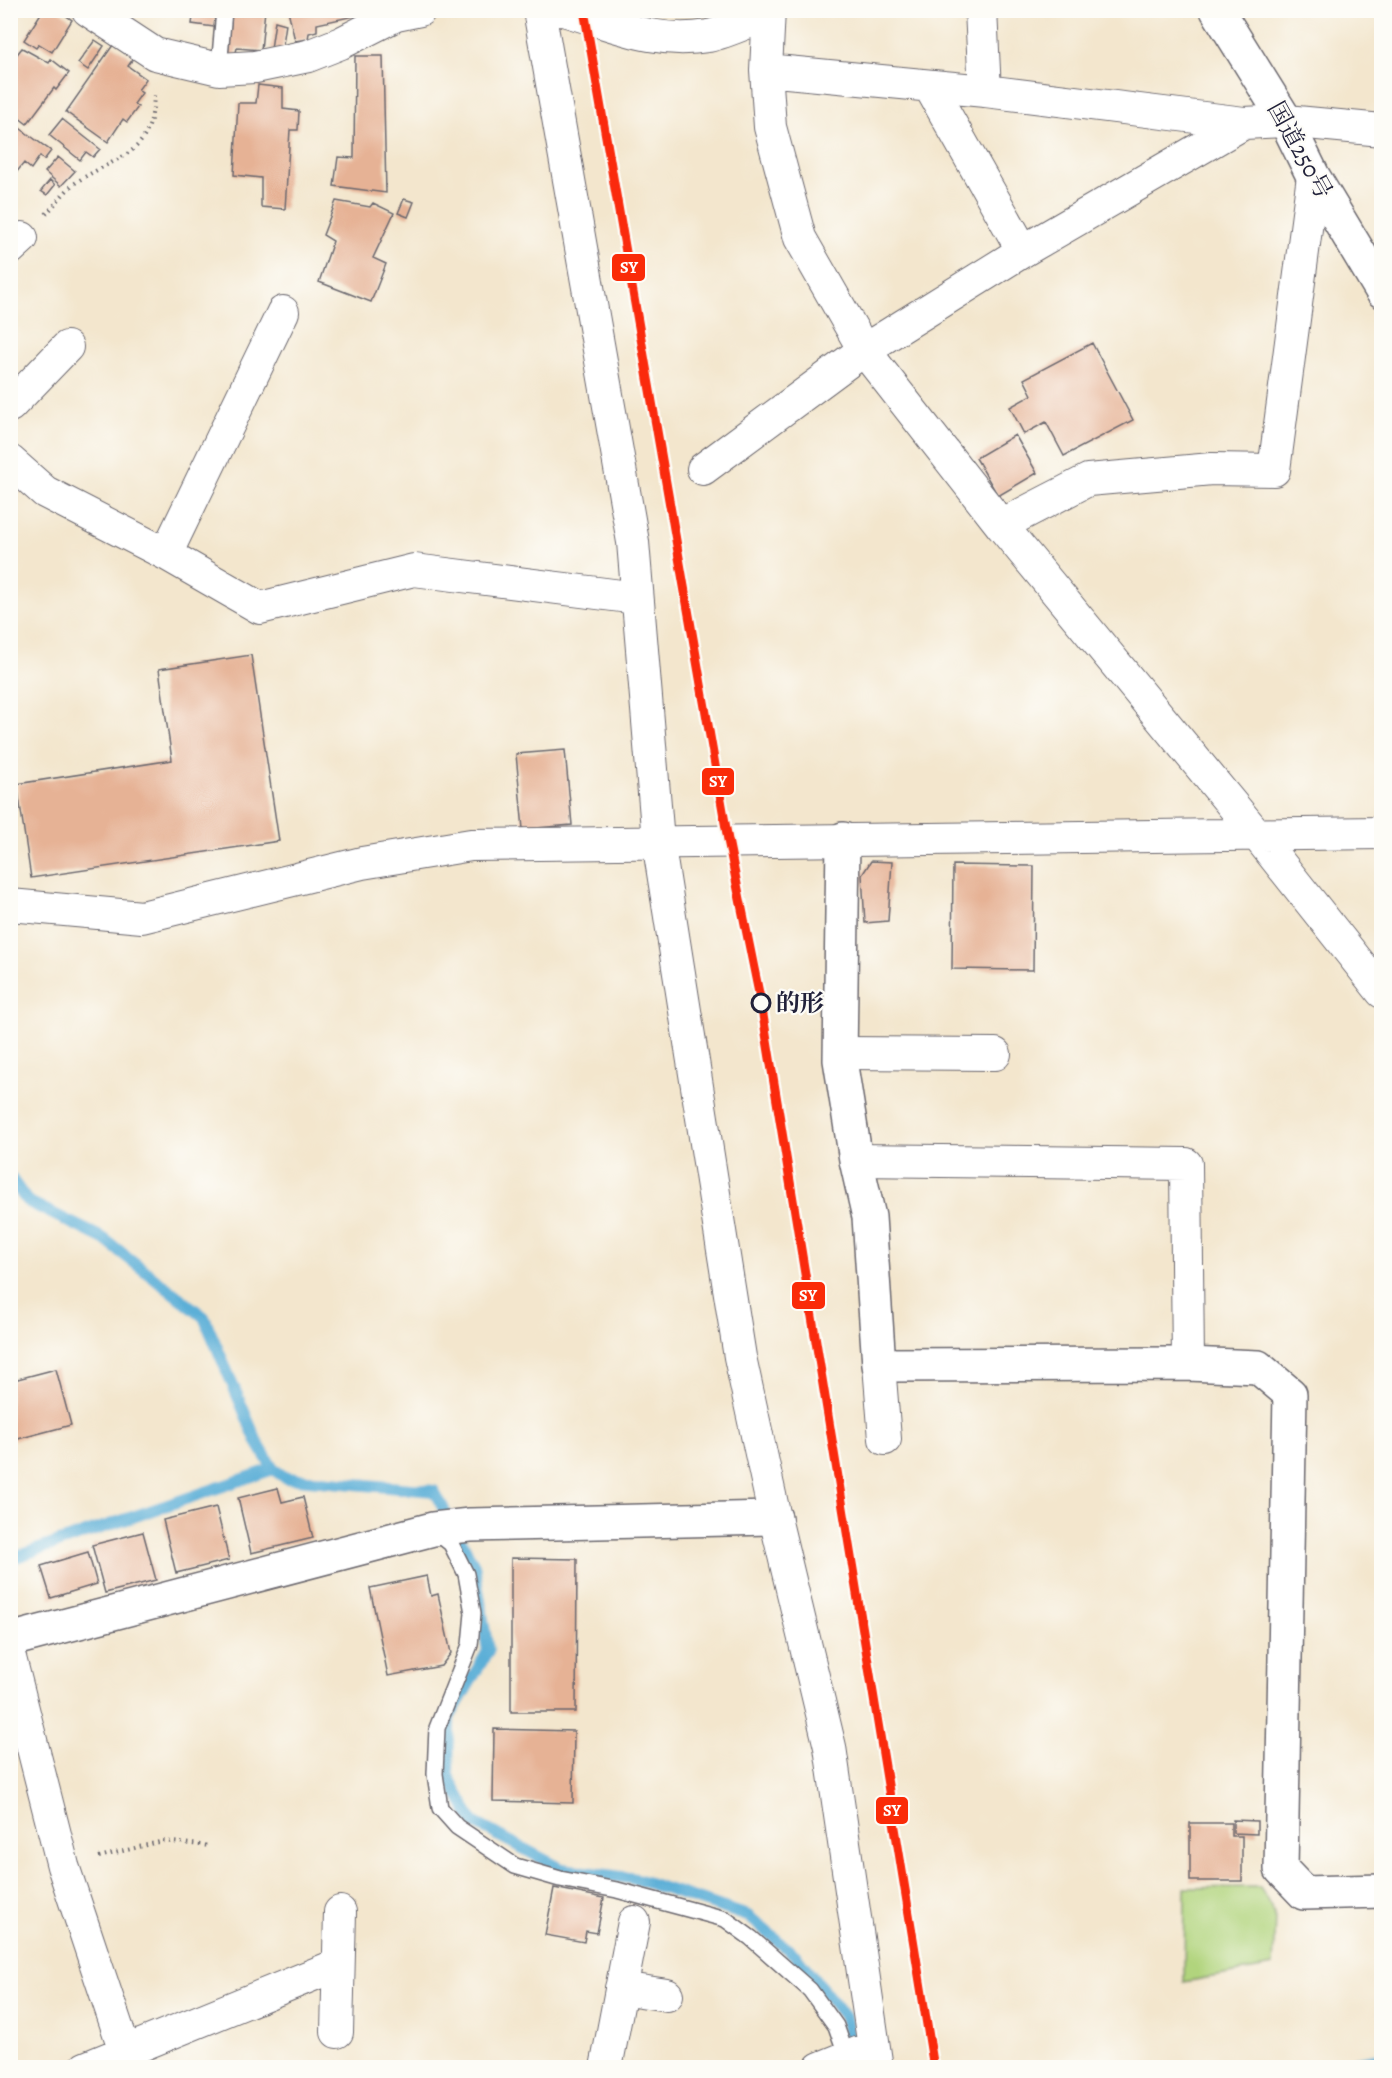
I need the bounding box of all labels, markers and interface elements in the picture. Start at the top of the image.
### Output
street label: 国道250号 [1260,96,1340,204]
line badge: SY [611,253,646,282]
text: SY [620,257,639,279]
line badge: SY [701,767,735,796]
text: SY [709,771,728,793]
place label: 的形 [776,987,824,1019]
marker: 的形 [751,993,771,1013]
line badge: SY [791,1281,826,1310]
text: SY [799,1285,818,1307]
line badge: SY [875,1796,909,1825]
text: SY [883,1800,902,1822]

